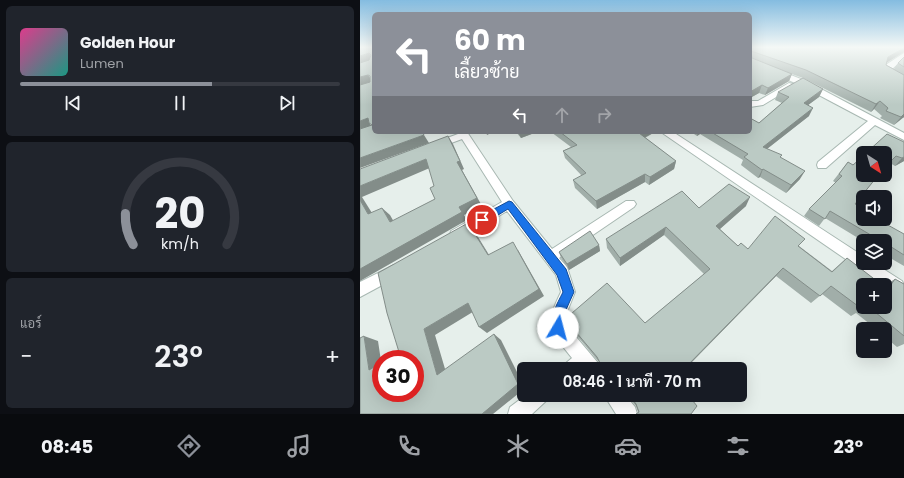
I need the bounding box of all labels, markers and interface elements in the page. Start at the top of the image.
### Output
text: 60 m [454,21,526,60]
icon: left [388,28,440,80]
text: Golden Hour [80,32,175,53]
text: Lumen [80,54,124,73]
text: เลี้ยวซ้าย [454,59,520,84]
icon: previous [62,92,84,114]
icon: pause [169,92,191,114]
icon: next [276,92,298,114]
icon: left [509,104,531,126]
icon: ahead [551,104,573,126]
icon: right [593,104,615,126]
north arrow [856,146,892,182]
map controls [856,146,892,358]
text: 20 [155,184,205,243]
button: sound [856,190,892,226]
pin [465,203,499,237]
icon: arrive [471,209,493,231]
text: km/h [161,234,199,254]
button: layers [856,234,892,270]
button: + [856,278,892,314]
position arrow [537,307,579,349]
text: แอร์ [20,314,41,333]
button: − [856,322,892,358]
text: 23° [154,335,203,378]
text: − [20,341,32,372]
text: + [325,341,340,372]
speed limit sign: 30 [372,350,424,402]
text: 08:46 · 1 นาที · 70 m [563,371,701,392]
icon: directions [175,432,203,460]
icon: music [285,432,313,460]
icon: phone [395,432,423,460]
icon: climate [504,432,532,460]
icon: car [614,432,642,460]
icon: filters [724,432,752,460]
text: 08:45 [41,434,93,459]
text: 23° [834,434,863,459]

